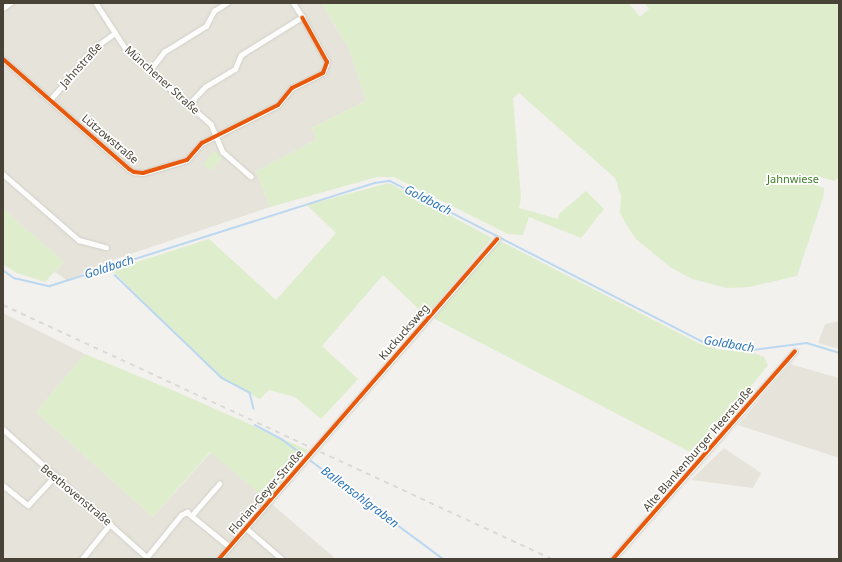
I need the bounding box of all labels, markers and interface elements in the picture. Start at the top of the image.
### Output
street label: Jahnstraße [57,40,105,90]
street label: Münchener Straße [122,43,202,117]
street label: Lützowstraße [79,112,141,166]
park label: Jahnwiese [767,172,819,186]
water label: Goldbach [402,182,454,218]
water label: Goldbach [82,252,136,282]
street label: Kuckucksweg [376,301,432,363]
water label: Goldbach [703,333,755,355]
street label: Alte Blankenburger Heerstraße [640,384,756,514]
street label: Florian-Geyer-Straße [226,447,306,537]
street label: Beethovenstraße [38,462,114,528]
water label: Ballensohlgraben [318,463,402,531]

